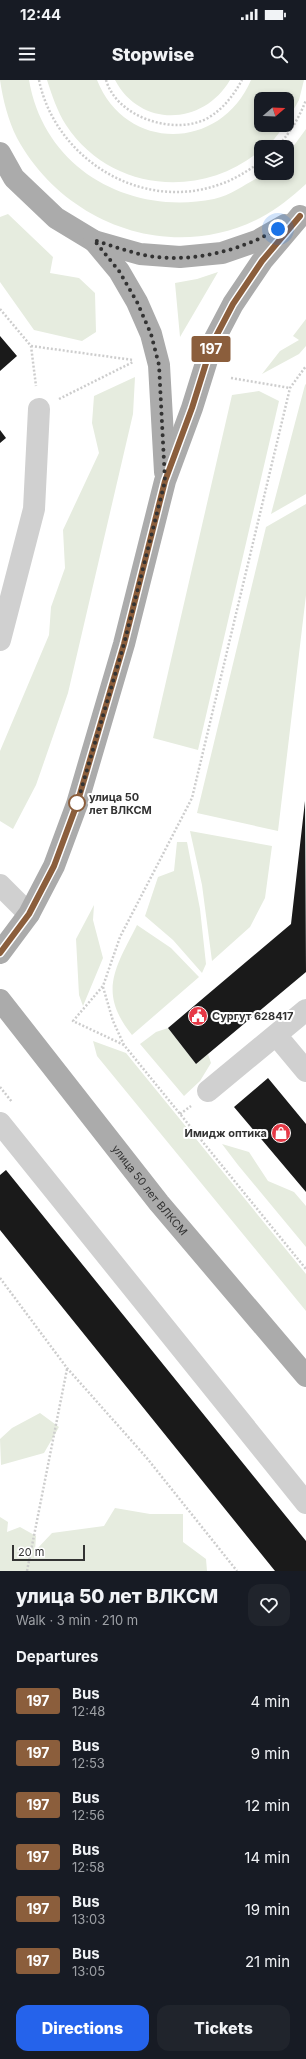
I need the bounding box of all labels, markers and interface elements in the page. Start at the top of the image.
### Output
text: 12:44 [20,5,61,24]
icon: menu [16,43,38,65]
icon: search [268,43,290,65]
text: Stopwise [112,44,194,65]
north arrow [254,92,294,132]
map controls [254,92,294,180]
button: layers [254,140,294,180]
your location [268,219,288,239]
line badge: 197 [188,336,234,362]
text: 197 [200,340,223,357]
place label: улица 50 лет ВЛКСМ [89,790,152,817]
marker: улица 50 лет ВЛКСМ [68,794,86,812]
public building icon: Сургут 628417 [187,1005,209,1027]
place label: Сургут 628417 [212,1009,293,1023]
shop icon: Имидж оптика [270,1122,292,1144]
place label: Имидж оптика [185,1126,267,1140]
street label: улица 50 лет ВЛКСМ [109,1142,191,1238]
scale bar [12,1543,85,1562]
text: 20 m [18,1545,44,1559]
button: heart [248,1584,290,1626]
text: улица 50 лет ВЛКСМ [16,1585,218,1608]
text: Walk · 3 min · 210 m [16,1612,138,1628]
text: Departures [16,1647,98,1666]
text: Bus [72,1684,100,1703]
text: 197 [27,1692,50,1709]
text: 4 min [250,1692,290,1711]
text: 12:48 [72,1703,105,1719]
text: Bus [72,1736,100,1755]
text: 197 [27,1744,50,1761]
text: 9 min [251,1744,290,1763]
text: 12:53 [72,1755,105,1771]
text: Bus [72,1788,100,1807]
text: 197 [27,1796,50,1813]
text: 12 min [245,1796,290,1815]
text: 12:56 [72,1807,105,1823]
text: Bus [72,1840,100,1859]
text: 197 [27,1848,50,1865]
text: 14 min [244,1848,290,1867]
text: 12:58 [72,1859,105,1875]
text: Bus [72,1892,100,1911]
text: 197 [27,1900,50,1917]
text: 19 min [245,1900,290,1919]
text: 13:03 [72,1911,105,1927]
text: Bus [72,1944,100,1963]
text: 197 [27,1952,50,1969]
text: 21 min [245,1952,290,1971]
text: 13:05 [72,1963,105,1979]
button: Directions [16,2005,149,2051]
button: Tickets [157,2005,290,2051]

